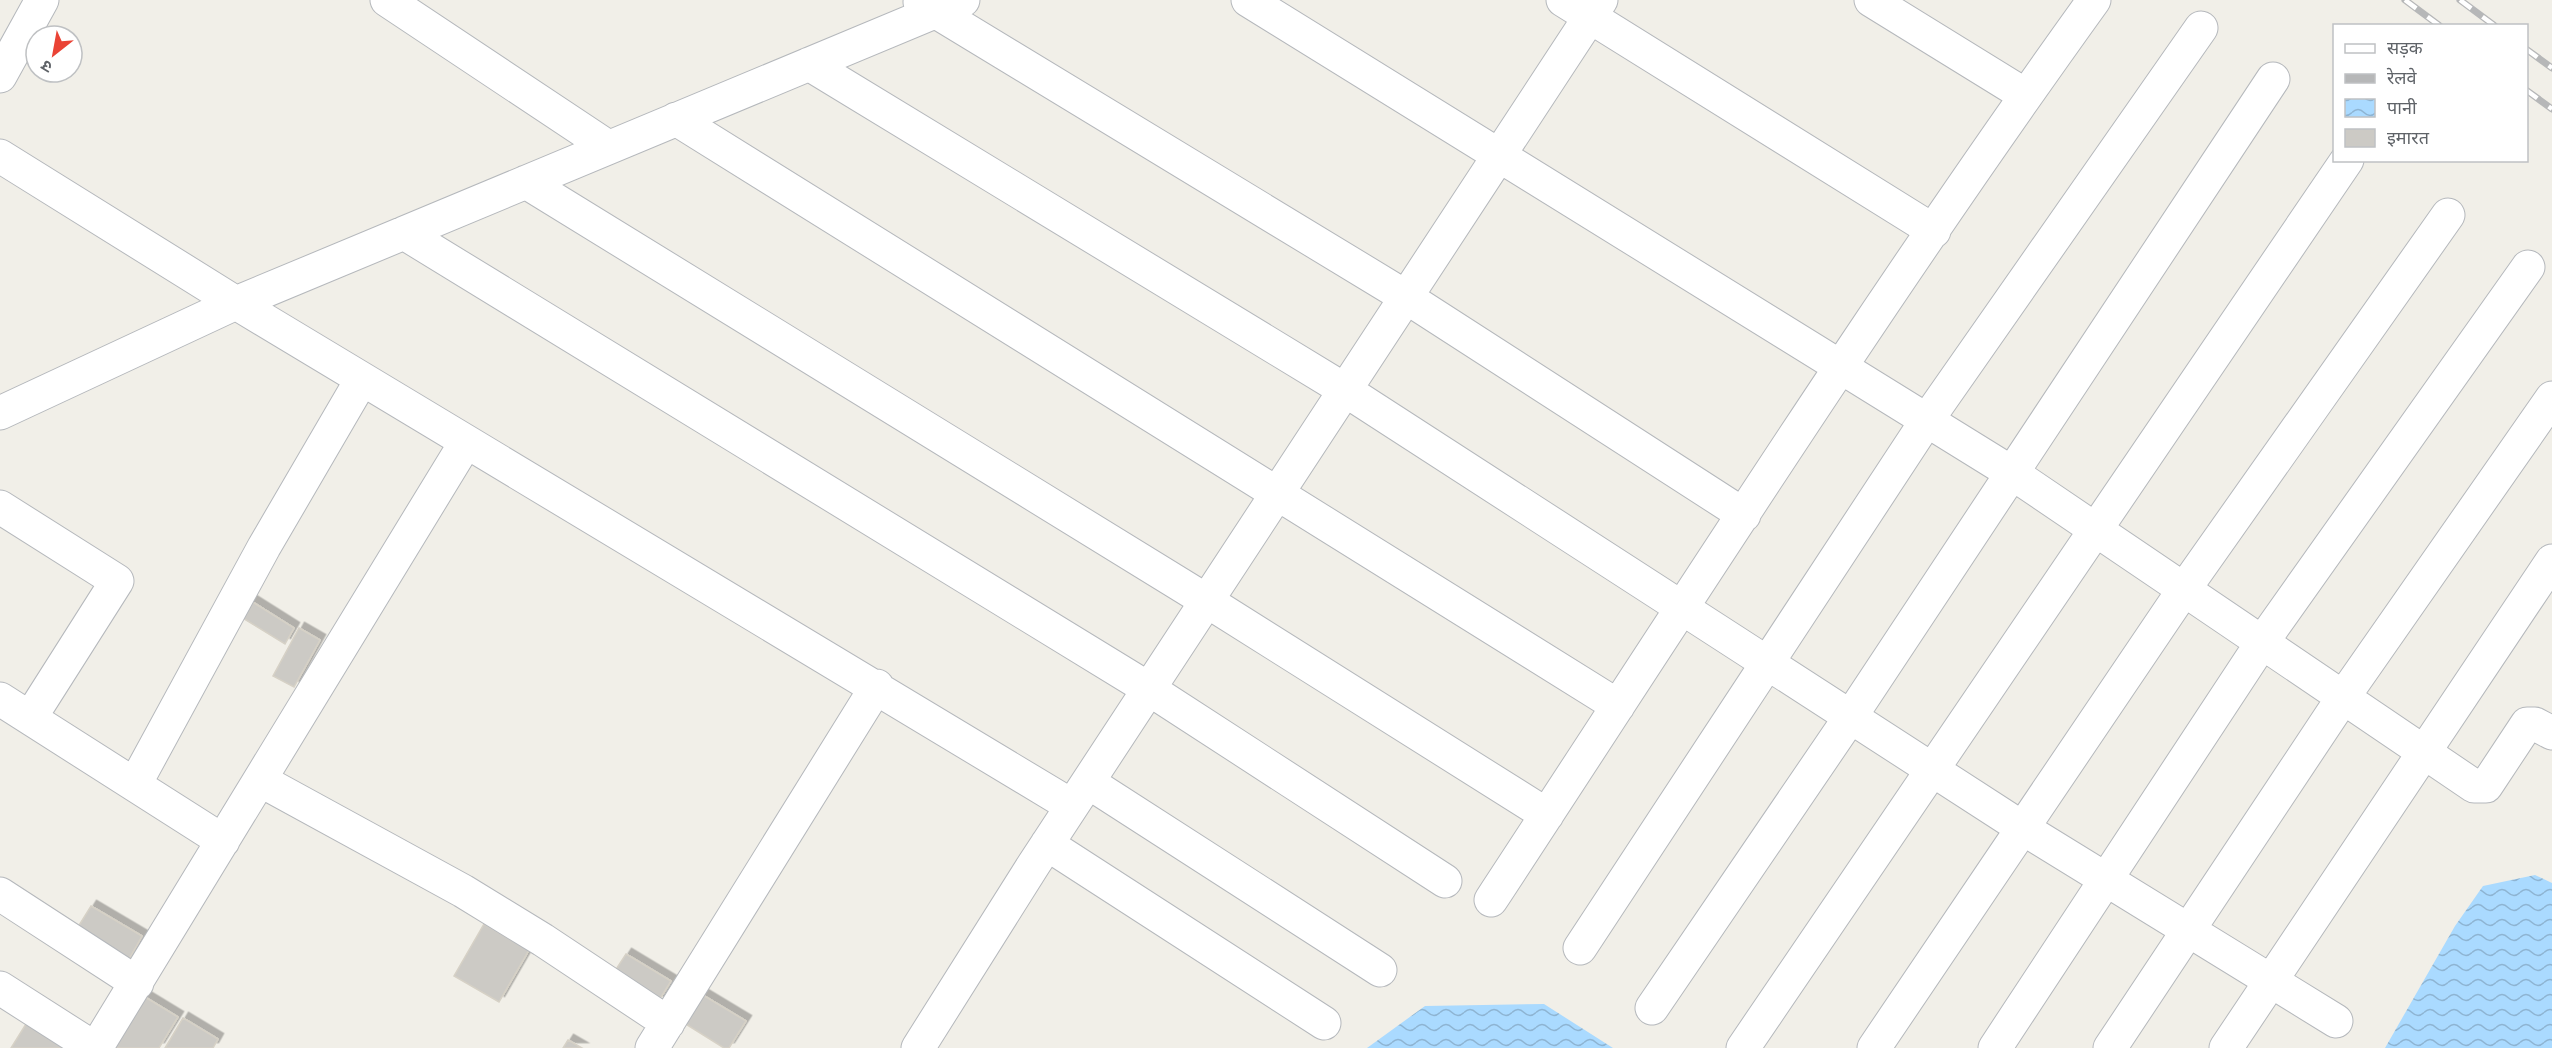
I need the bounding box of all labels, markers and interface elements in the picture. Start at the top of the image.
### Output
north arrow [24,24,84,84]
legend [2333,24,2528,162]
text: सड़क [2387,34,2424,61]
text: उ [36,54,56,80]
text: रेलवे [2386,64,2418,91]
text: पानी [2387,94,2417,121]
text: इमारत [2387,124,2430,151]

